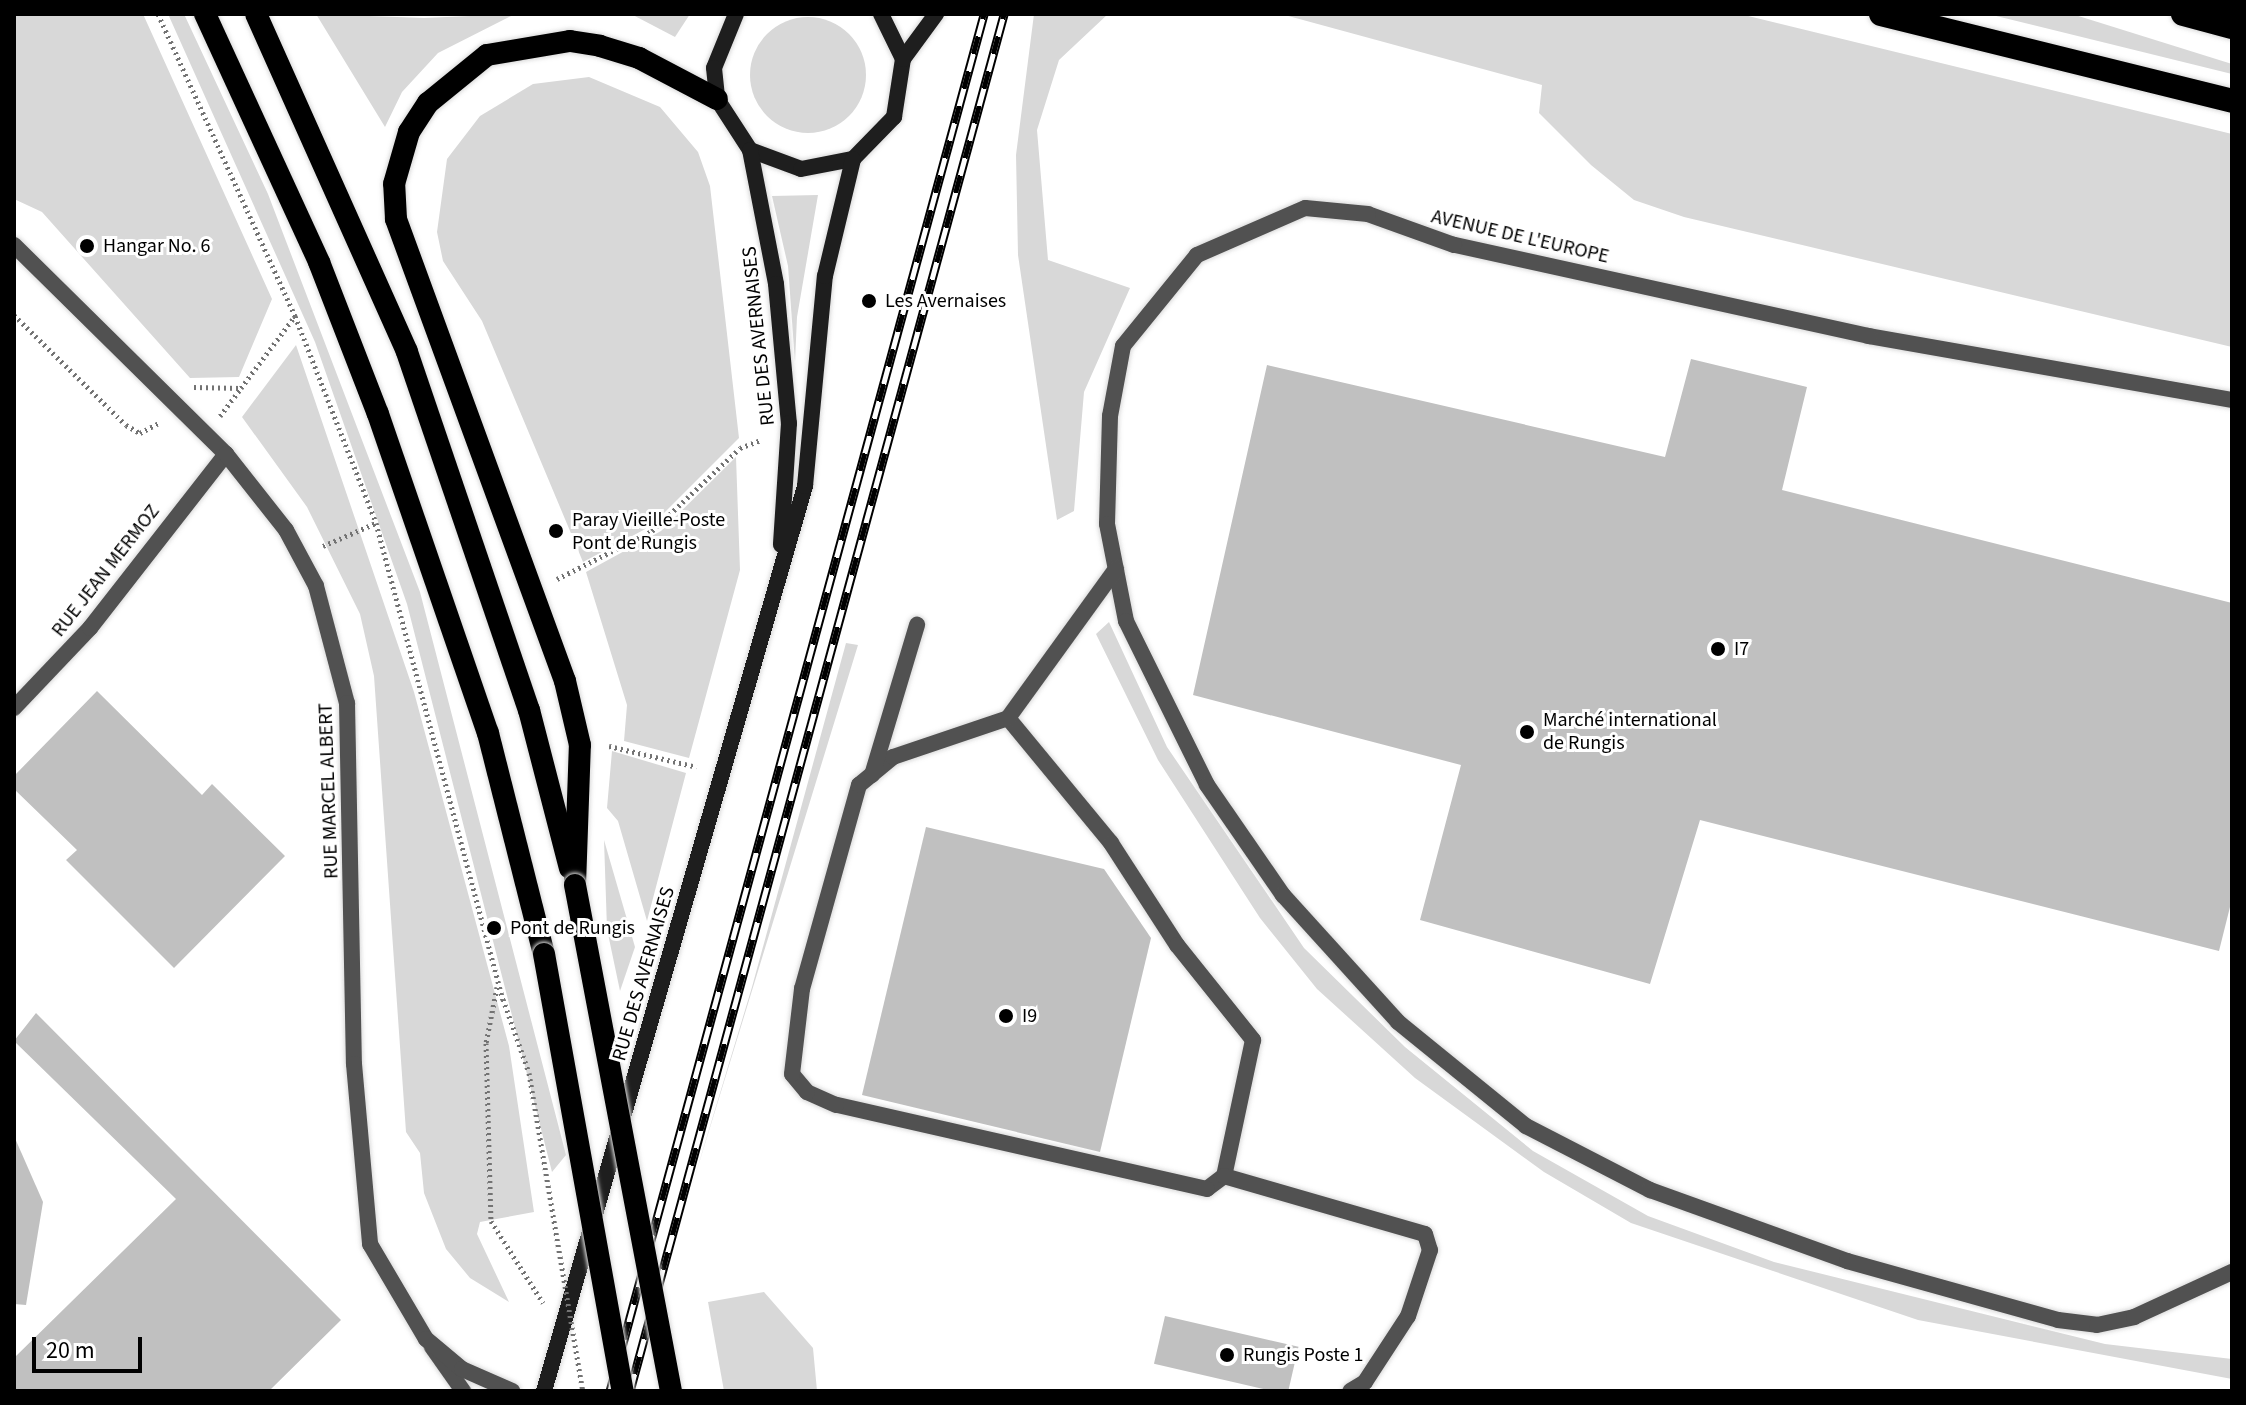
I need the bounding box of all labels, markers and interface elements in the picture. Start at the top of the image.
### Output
street label: AVENUE DE L'EUROPE [1429,205,1611,269]
place label: Hangar No. 6 [103,234,210,258]
marker: Hangar No. 6 [78,237,96,255]
street label: RUE DES AVERNAISES [738,245,780,427]
place label: Les Avernaises [885,289,1006,313]
marker: Les Avernaises [860,292,878,310]
street label: RUE JEAN MERMOZ [47,500,165,642]
place label: Paray Vieille-Poste Pont de Rungis [572,508,725,555]
marker: Paray Vieille-Poste Pont de Rungis [547,522,565,540]
place label: I7 [1734,637,1749,661]
marker: I7 [1709,640,1727,658]
street label: RUE MARCEL ALBERT [314,703,344,879]
place label: Marché international de Rungis [1543,708,1717,755]
marker: Marché international de Rungis [1518,723,1536,741]
street label: RUE DES AVERNAISES [608,884,680,1064]
place label: Pont de Rungis [510,916,635,940]
marker: Pont de Rungis [485,919,503,937]
place label: I9 [1022,1004,1037,1028]
marker: I9 [997,1007,1015,1025]
scale bar [36,1321,146,1371]
text: 20 m [46,1333,95,1368]
place label: Rungis Poste 1 [1243,1343,1364,1367]
marker: Rungis Poste 1 [1218,1346,1236,1364]

